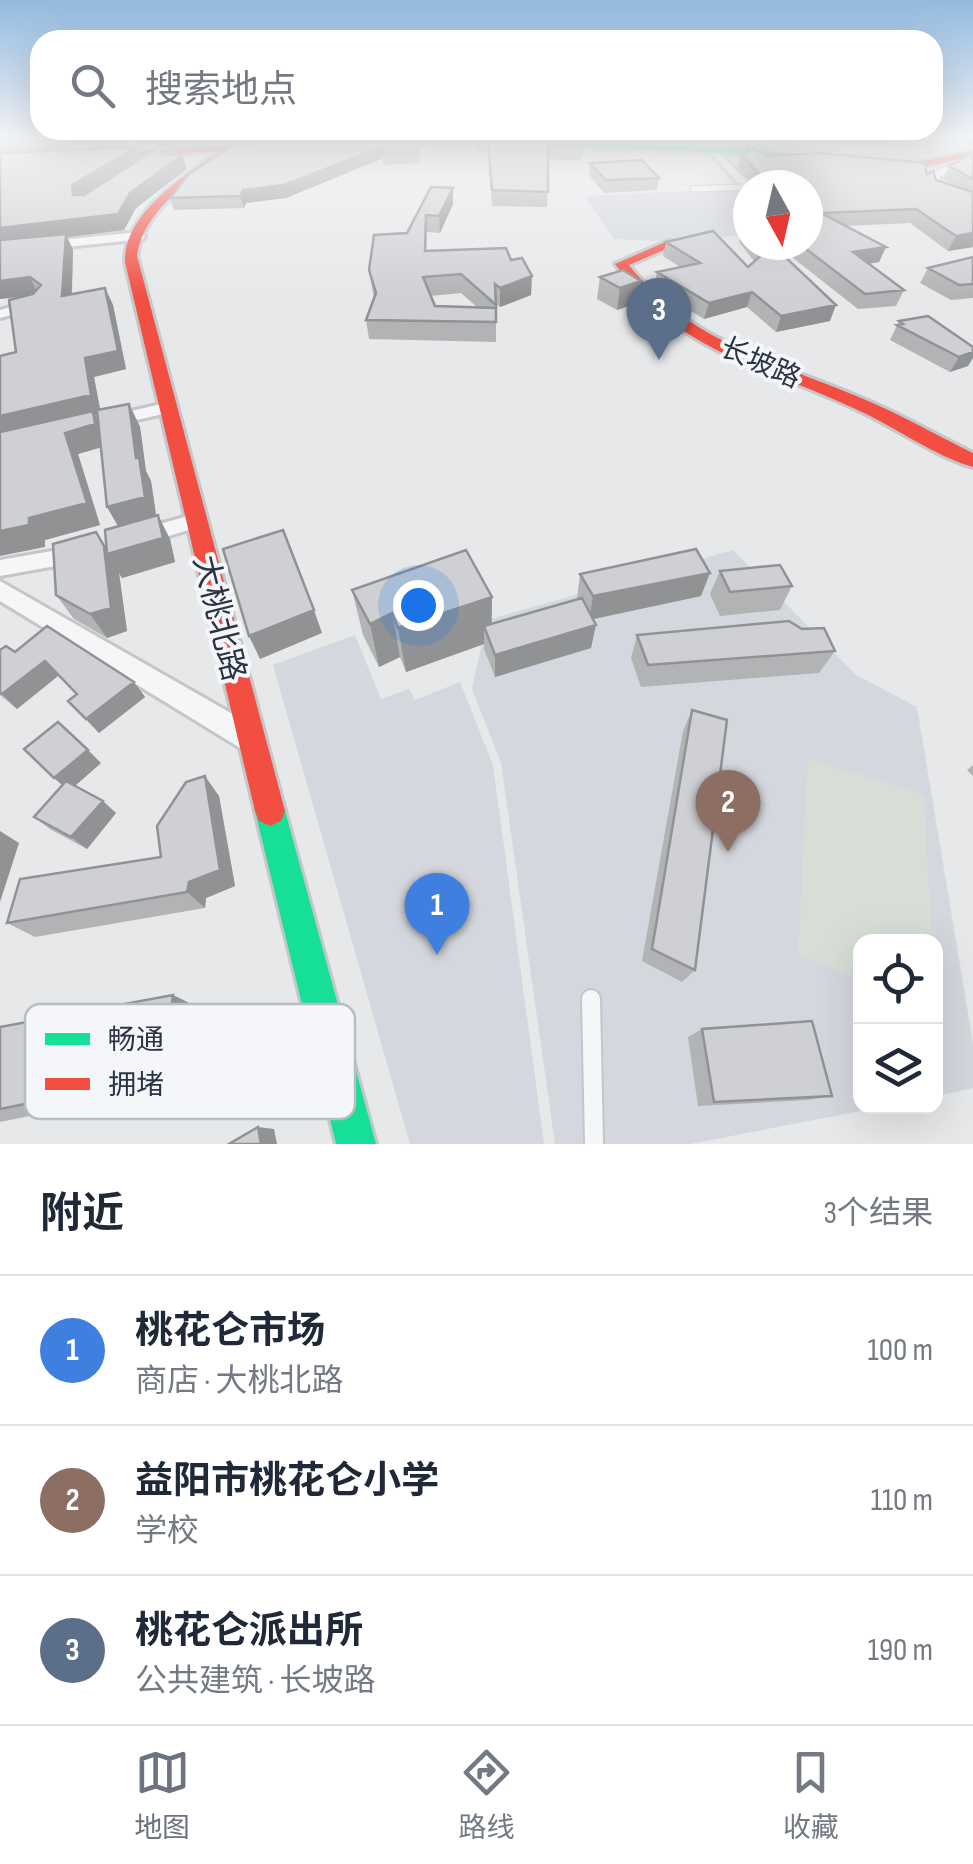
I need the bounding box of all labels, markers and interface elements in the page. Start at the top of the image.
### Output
search box [30,30,943,140]
icon: search [65,58,120,113]
text: 搜索地点 [145,68,297,113]
north arrow [733,170,823,260]
pin: 3 [626,278,692,360]
street label: 长坡路 [715,331,805,396]
street label: 大桃北路 [184,552,253,685]
your location [393,580,444,631]
pin: 2 [696,770,760,852]
pin: 1 [404,872,470,955]
map controls [853,934,943,1114]
button: locate [853,934,943,1024]
legend [25,1004,355,1119]
text: 畅通 [108,1024,164,1057]
button: layers [853,1024,943,1114]
text: 拥堵 [108,1069,164,1102]
text: 附近 [40,1189,124,1240]
text: 3个结果 [824,1194,933,1233]
text: 桃花仑市场 [135,1309,325,1354]
text: 1 [66,1331,79,1370]
text: 100 m [868,1331,933,1370]
text: 商店 · 大桃北路 [135,1362,344,1401]
text: 益阳市桃花仑小学 [135,1459,439,1504]
text: 2 [65,1481,80,1520]
text: 110 m [871,1481,933,1520]
text: 学校 [135,1512,199,1551]
text: 桃花仑派出所 [135,1609,363,1654]
text: 3 [65,1631,80,1670]
text: 190 m [868,1631,933,1670]
text: 公共建筑 · 长坡路 [135,1662,376,1701]
tab: 地图 [134,1745,190,1845]
tab: 路线 [458,1745,515,1845]
tab: 收藏 [783,1745,839,1845]

